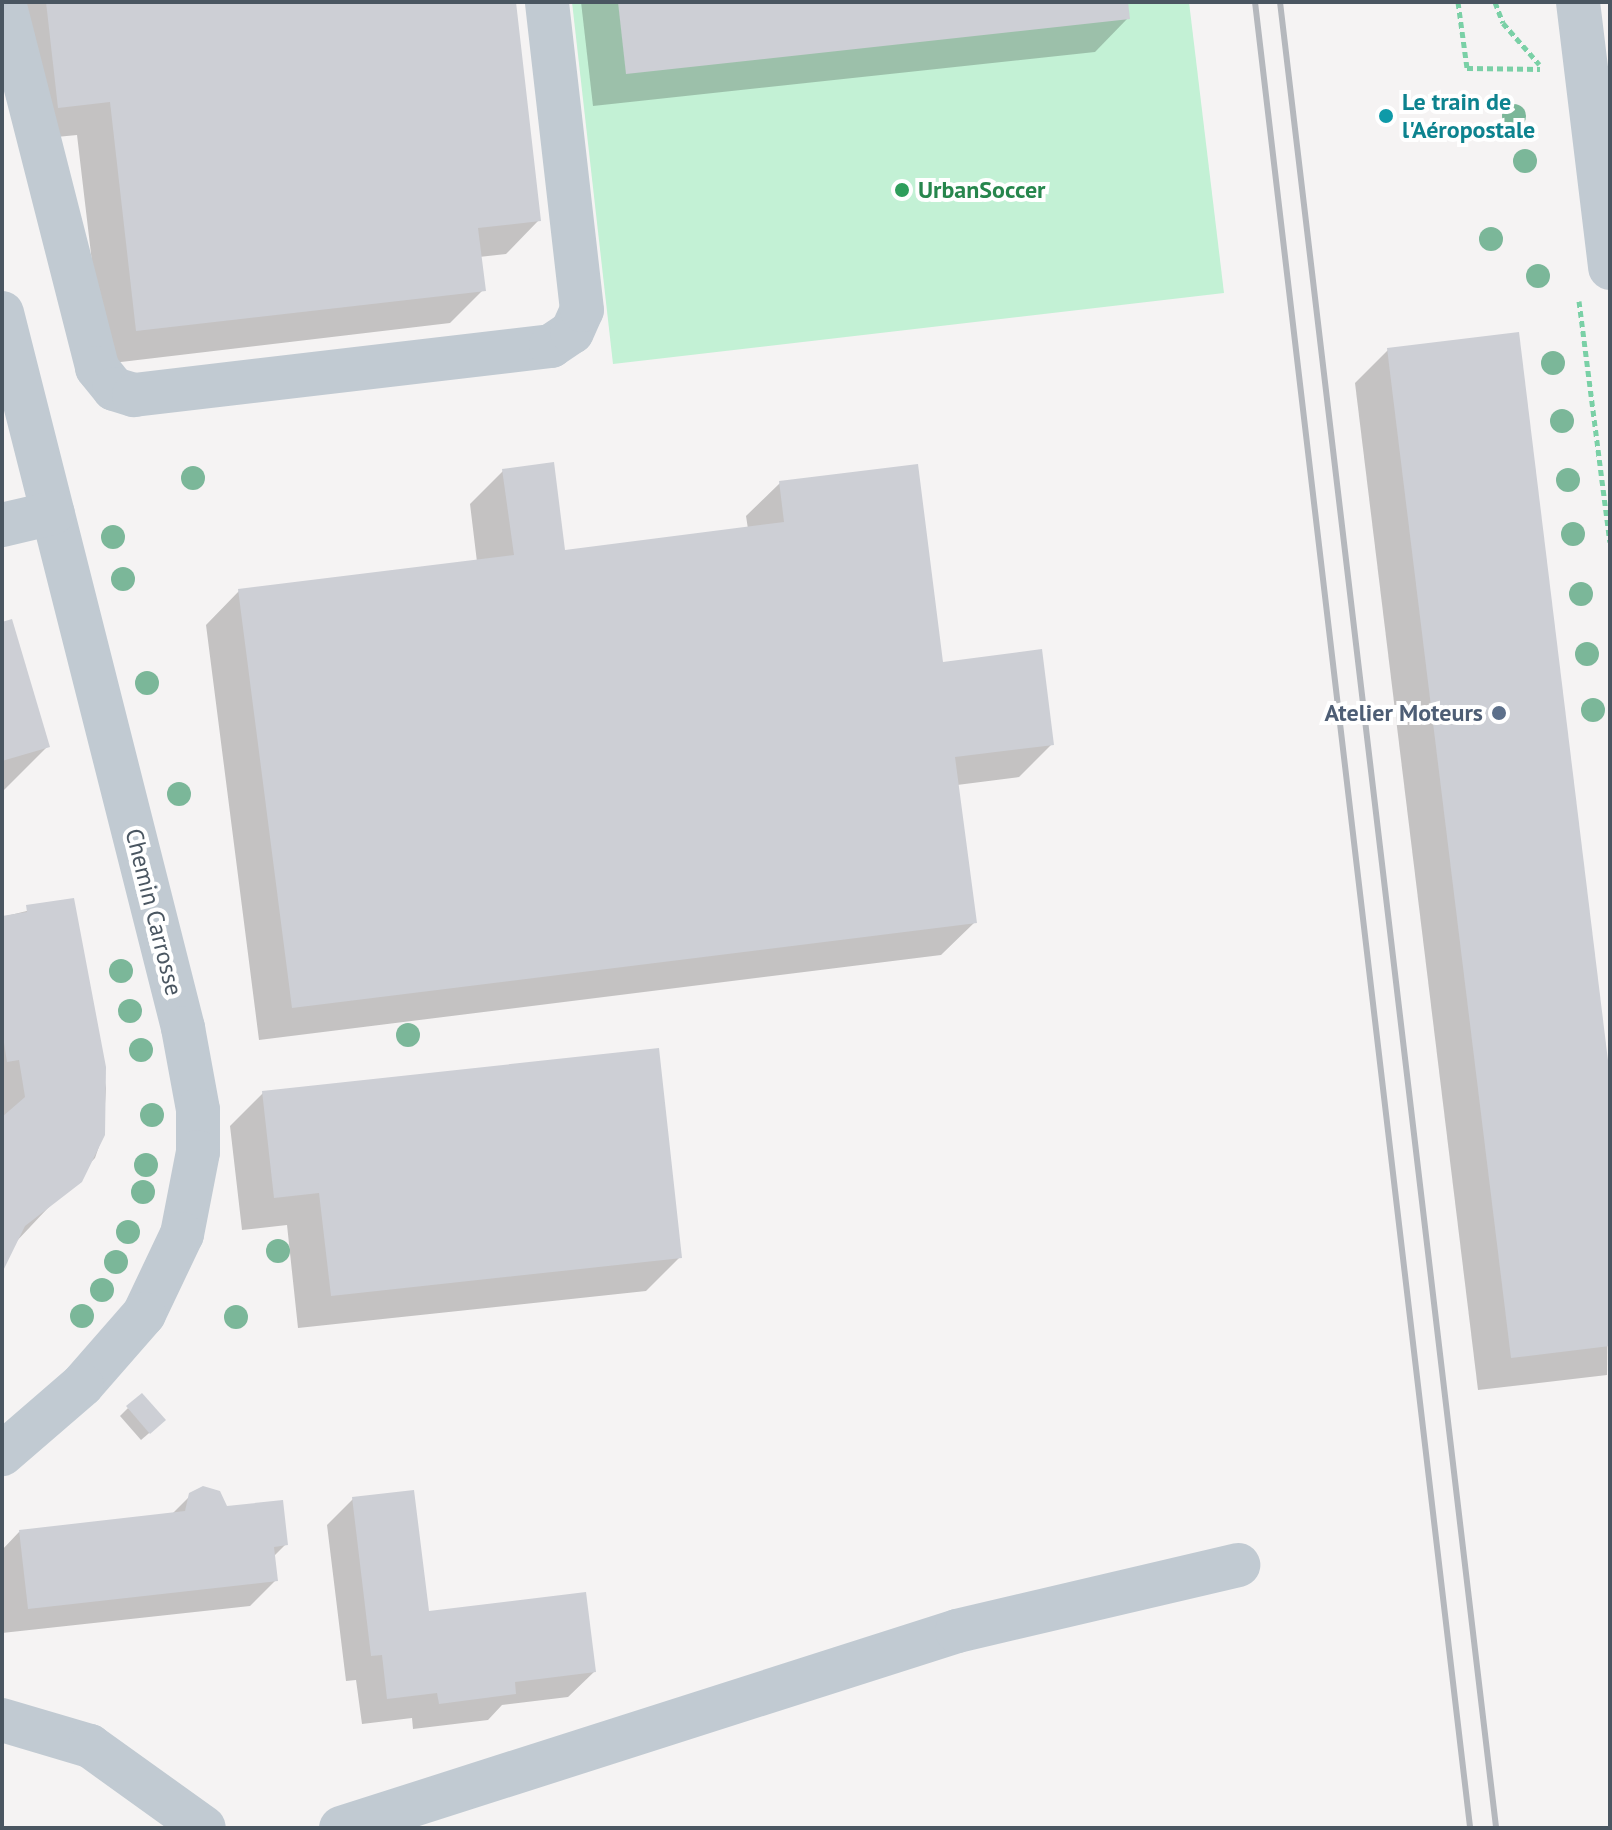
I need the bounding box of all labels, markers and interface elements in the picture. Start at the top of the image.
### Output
place label: Le train de l'Aéropostale [1402,88,1535,144]
marker: Le train de l'Aéropostale [1377,107,1395,125]
place label: UrbanSoccer [918,176,1046,204]
marker: UrbanSoccer [893,181,911,199]
place label: Atelier Moteurs [1324,699,1483,727]
marker: Atelier Moteurs [1490,704,1508,722]
street label: Chemin Carrosse [119,825,189,999]

